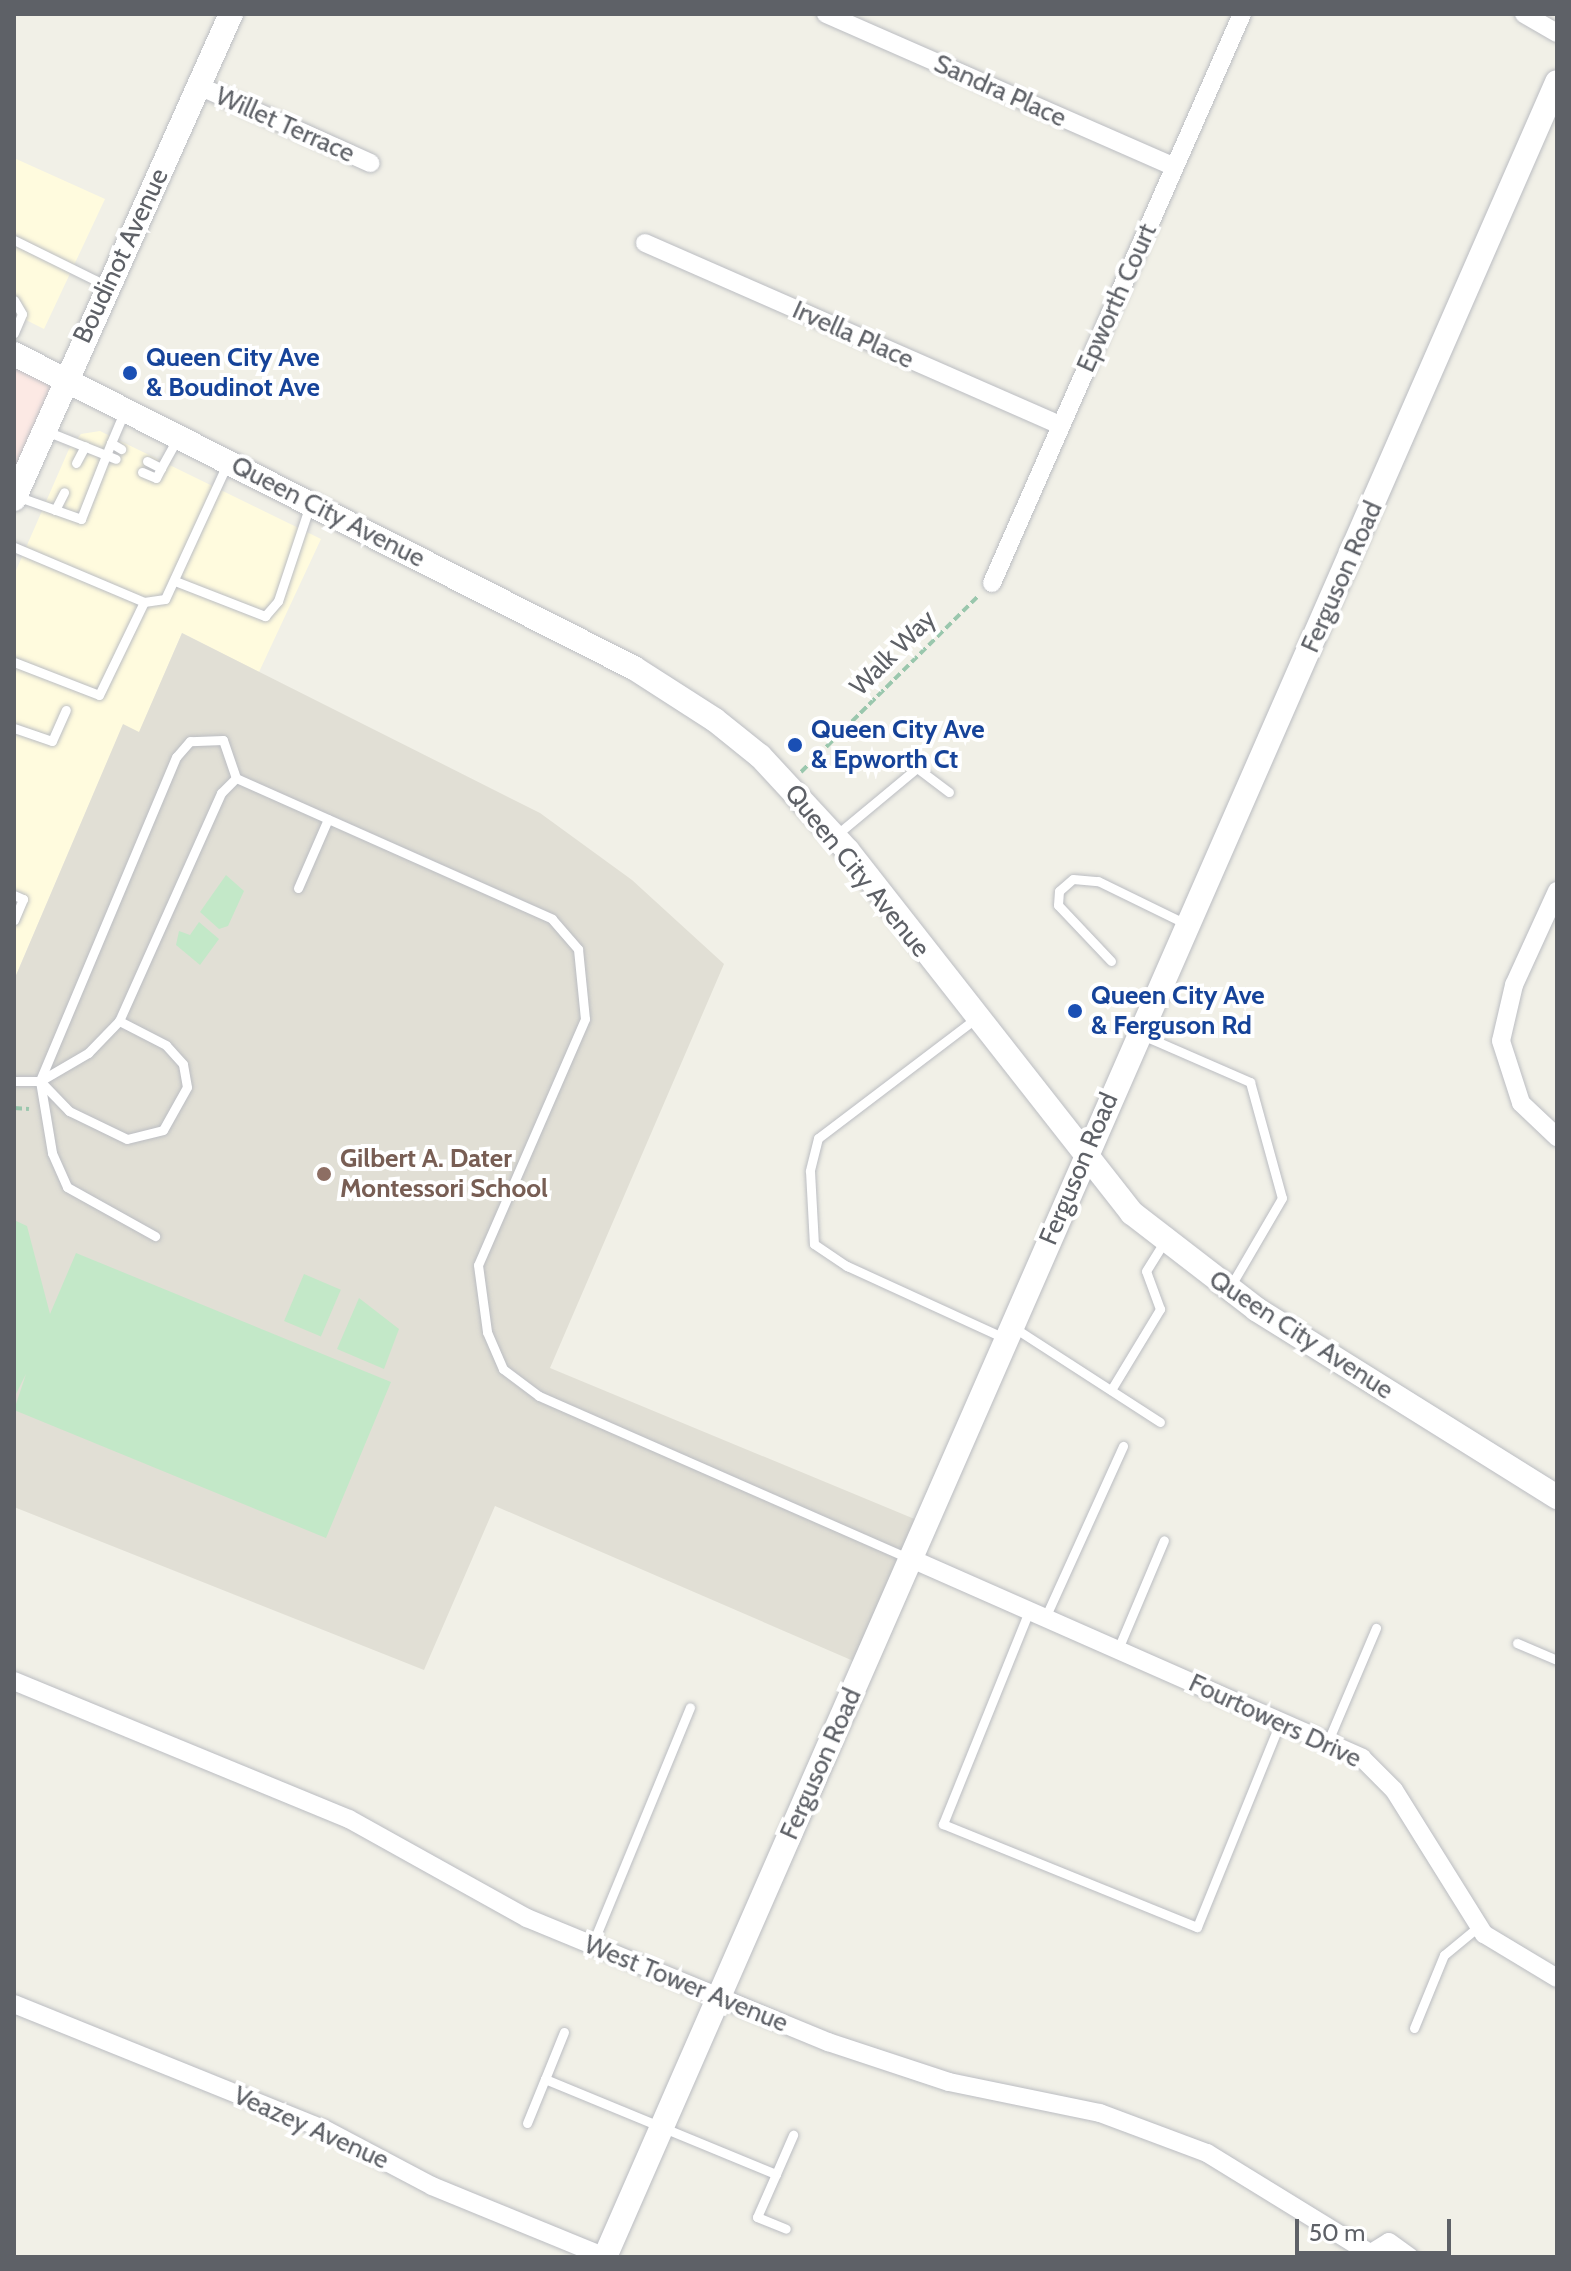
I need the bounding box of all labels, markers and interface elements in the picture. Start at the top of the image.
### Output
street label: Sandra Place [929,48,1071,134]
street label: Willet Terrace [211,80,359,170]
street label: Boudinot Avenue [67,164,175,348]
street label: Epworth Court [1070,219,1164,377]
street label: Irvella Place [788,294,918,376]
place label: Queen City Ave & Boudinot Ave [146,342,320,404]
marker: Queen City Ave & Boudinot Ave [121,364,139,382]
street label: Queen City Avenue [226,450,430,574]
street label: Ferguson Road [1295,497,1389,657]
street label: Walk Way [844,604,942,702]
place label: Queen City Ave & Epworth Ct [811,714,985,776]
marker: Queen City Ave & Epworth Ct [786,736,804,754]
street label: Queen City Avenue [778,778,936,964]
place label: Queen City Ave & Ferguson Rd [1091,980,1265,1042]
marker: Queen City Ave & Ferguson Rd [1066,1002,1084,1020]
street label: Ferguson Road [1033,1088,1125,1250]
place label: Gilbert A. Dater Montessori School [340,1143,548,1204]
marker: Gilbert A. Dater Montessori School [315,1165,333,1183]
street label: Queen City Avenue [1203,1264,1399,1406]
street label: Fourtowers Drive [1184,1667,1366,1775]
street label: Ferguson Road [774,1684,868,1844]
street label: West Tower Avenue [580,1929,792,2039]
street label: Veazey Avenue [229,2080,393,2176]
scale bar [1299,2203,1455,2253]
text: 50 m [1309,2218,1365,2247]

